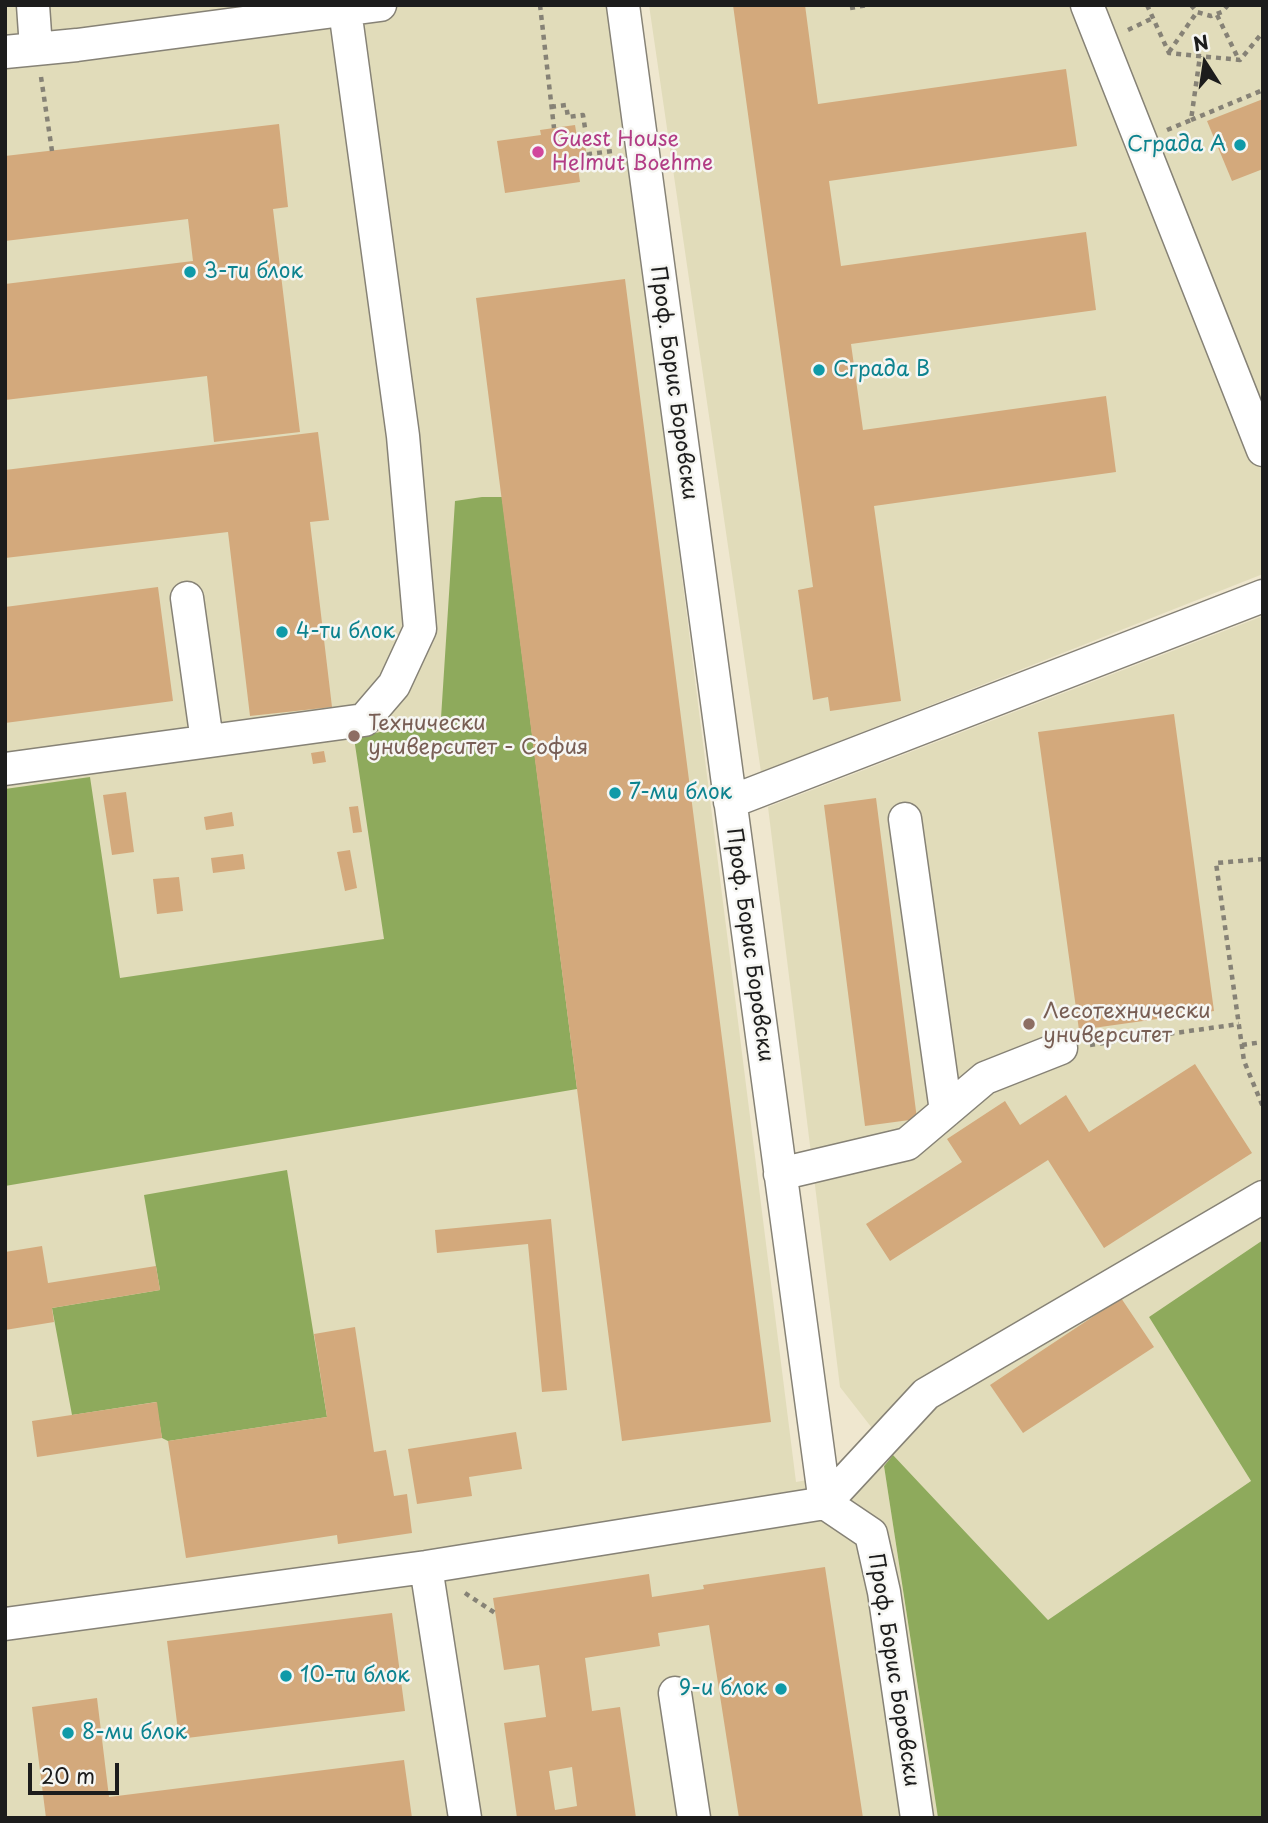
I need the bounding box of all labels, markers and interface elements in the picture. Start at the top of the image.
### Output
text: N [1190,27,1211,58]
north arrow [1170,28,1240,98]
place label: Guest House Helmut Boehme [552,127,713,177]
place label: Сграда А [1127,132,1226,158]
marker: Сграда А [1232,137,1248,153]
marker: Guest House Helmut Boehme [530,144,546,160]
place label: 3-ти блок [204,259,303,285]
marker: 3-ти блок [182,264,198,280]
street label: Проф. Борис Боровски [644,264,702,502]
place label: Сграда В [833,357,930,383]
marker: Сграда В [811,362,827,378]
place label: 4-ти блок [296,619,395,645]
marker: 4-ти блок [274,624,290,640]
place label: Технически университет - София [368,711,588,761]
marker: Технически университет - София [346,728,362,744]
place label: 7-ми блок [629,780,732,806]
marker: 7-ми блок [607,785,623,801]
street label: Проф. Борис Боровски [720,826,778,1064]
place label: Лесотехнически университет [1043,999,1211,1049]
marker: Лесотехнически университет [1021,1016,1037,1032]
street label: Проф. Борис Боровски [862,1552,924,1788]
place label: 10-ти блок [300,1663,410,1689]
marker: 10-ти блок [278,1668,294,1684]
place label: 9-и блок [679,1676,767,1702]
marker: 9-и блок [773,1681,789,1697]
place label: 8-ми блок [82,1720,187,1746]
marker: 8-ми блок [60,1725,76,1741]
scale bar [32,1750,122,1794]
text: 20 m [41,1759,95,1791]

